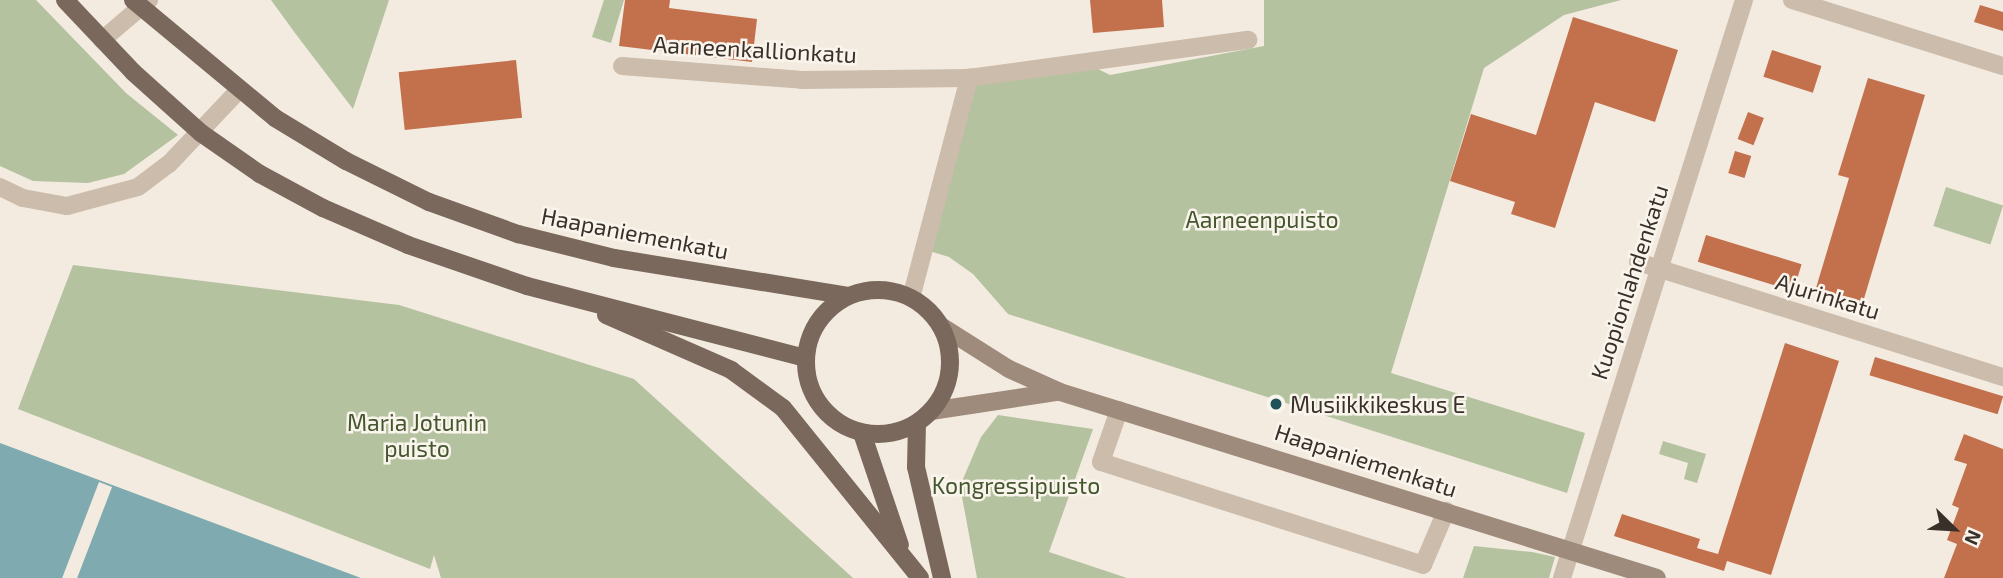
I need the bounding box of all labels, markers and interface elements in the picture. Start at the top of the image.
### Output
street label: Aarneenkallionkatu [652,30,858,68]
street label: Kuopionlahdenkatu [1584,181,1674,383]
street label: Haapaniemenkatu [539,201,731,265]
park label: Aarneenpuisto [1185,205,1339,233]
street label: Ajurinkatu [1772,267,1884,325]
place label: Musiikkikeskus E [1290,390,1465,418]
marker: Musiikkikeskus E [1268,396,1284,412]
park label: Maria Jotunin puisto [347,408,487,462]
street label: Haapaniemenkatu [1271,418,1461,502]
park label: Kongressipuisto [932,471,1100,499]
north arrow [1919,494,1989,564]
text: N [1960,527,1987,549]

